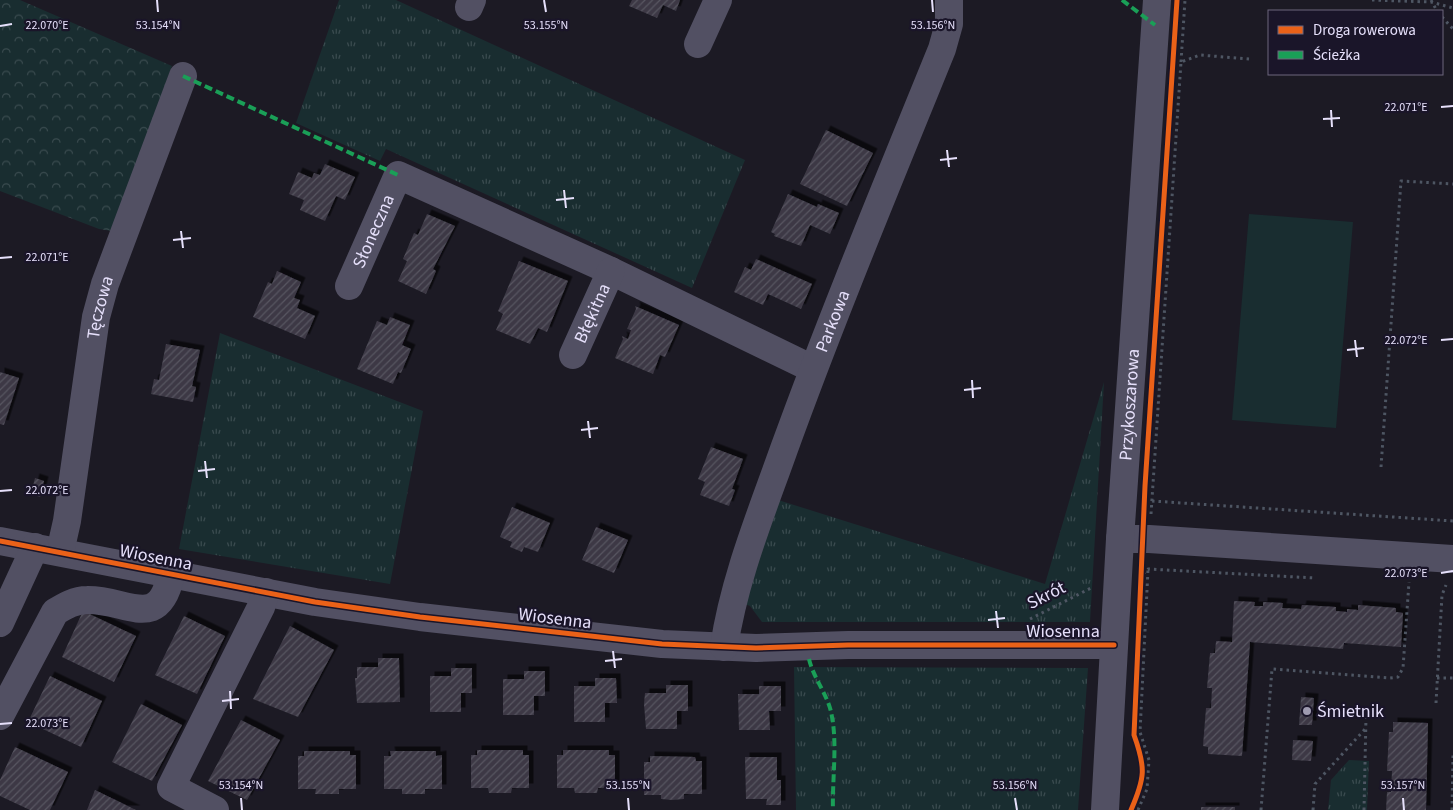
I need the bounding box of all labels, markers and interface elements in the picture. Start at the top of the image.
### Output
legend [1268,10,1443,75]
text: 22.070°E [25,17,69,34]
text: 53.154°N [136,17,180,34]
text: 53.155°N [524,17,568,34]
text: 53.156°N [911,17,955,34]
text: Droga rowerowa [1313,20,1416,41]
text: Ścieżka [1313,45,1360,66]
text: 22.071°E [1384,99,1428,116]
street label: Słoneczna [346,190,401,272]
text: 22.071°E [25,249,69,266]
street label: Tęczowa [81,272,120,341]
street label: Błękitna [568,279,617,347]
street label: Parkowa [809,286,856,356]
text: 22.072°E [1384,332,1428,349]
street label: Przykoszarowa [1113,348,1146,462]
text: 22.072°E [25,482,69,499]
street label: Wiosenna [117,538,194,577]
text: 22.073°E [1384,565,1428,582]
street label: Skrót [1023,575,1070,616]
street label: Wiosenna [517,602,593,635]
street label: Wiosenna [1026,619,1100,644]
place label: Śmietnik [1317,699,1384,724]
marker: Śmietnik [1301,705,1313,717]
text: 22.073°E [25,715,69,732]
text: 53.154°N [219,777,263,794]
text: 53.155°N [606,777,650,794]
text: 53.156°N [993,777,1037,794]
text: 53.157°N [1381,777,1425,794]

